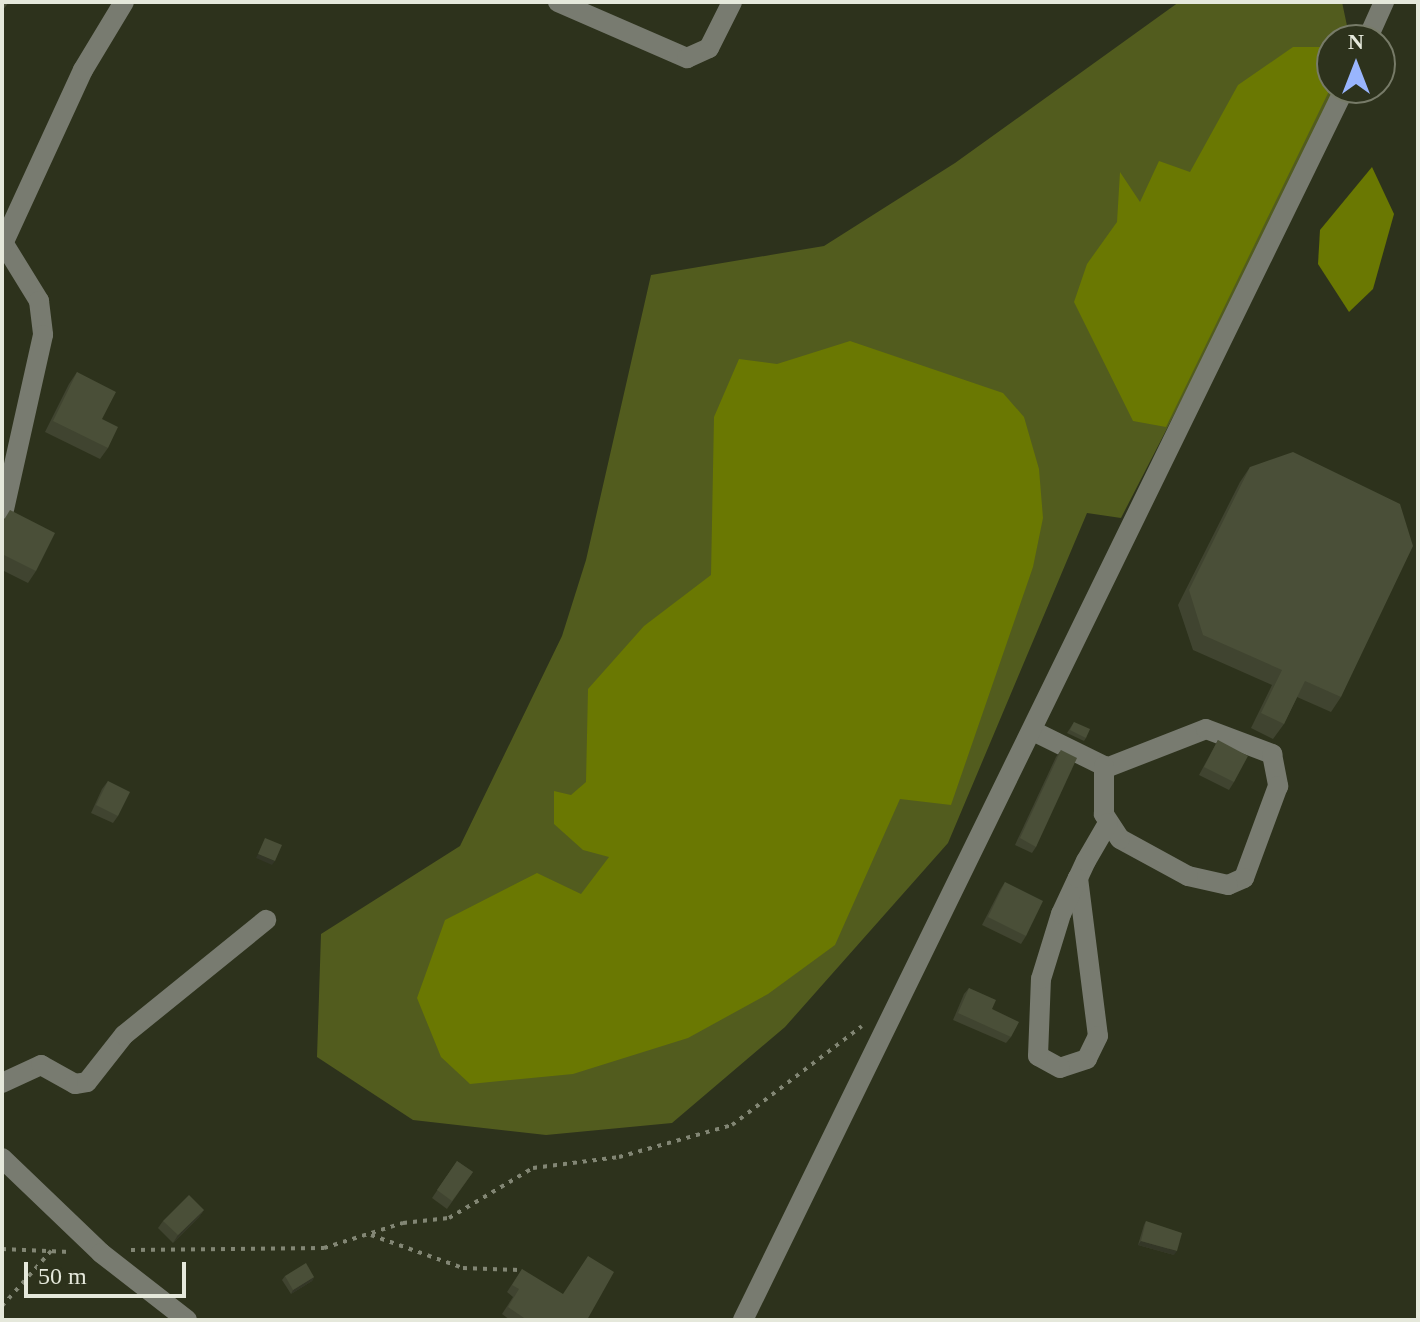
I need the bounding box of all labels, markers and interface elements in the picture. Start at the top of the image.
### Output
north arrow [1316,24,1396,104]
text: N [1348,29,1364,54]
scale bar [28,1246,190,1296]
text: 50 m [38,1263,87,1289]

